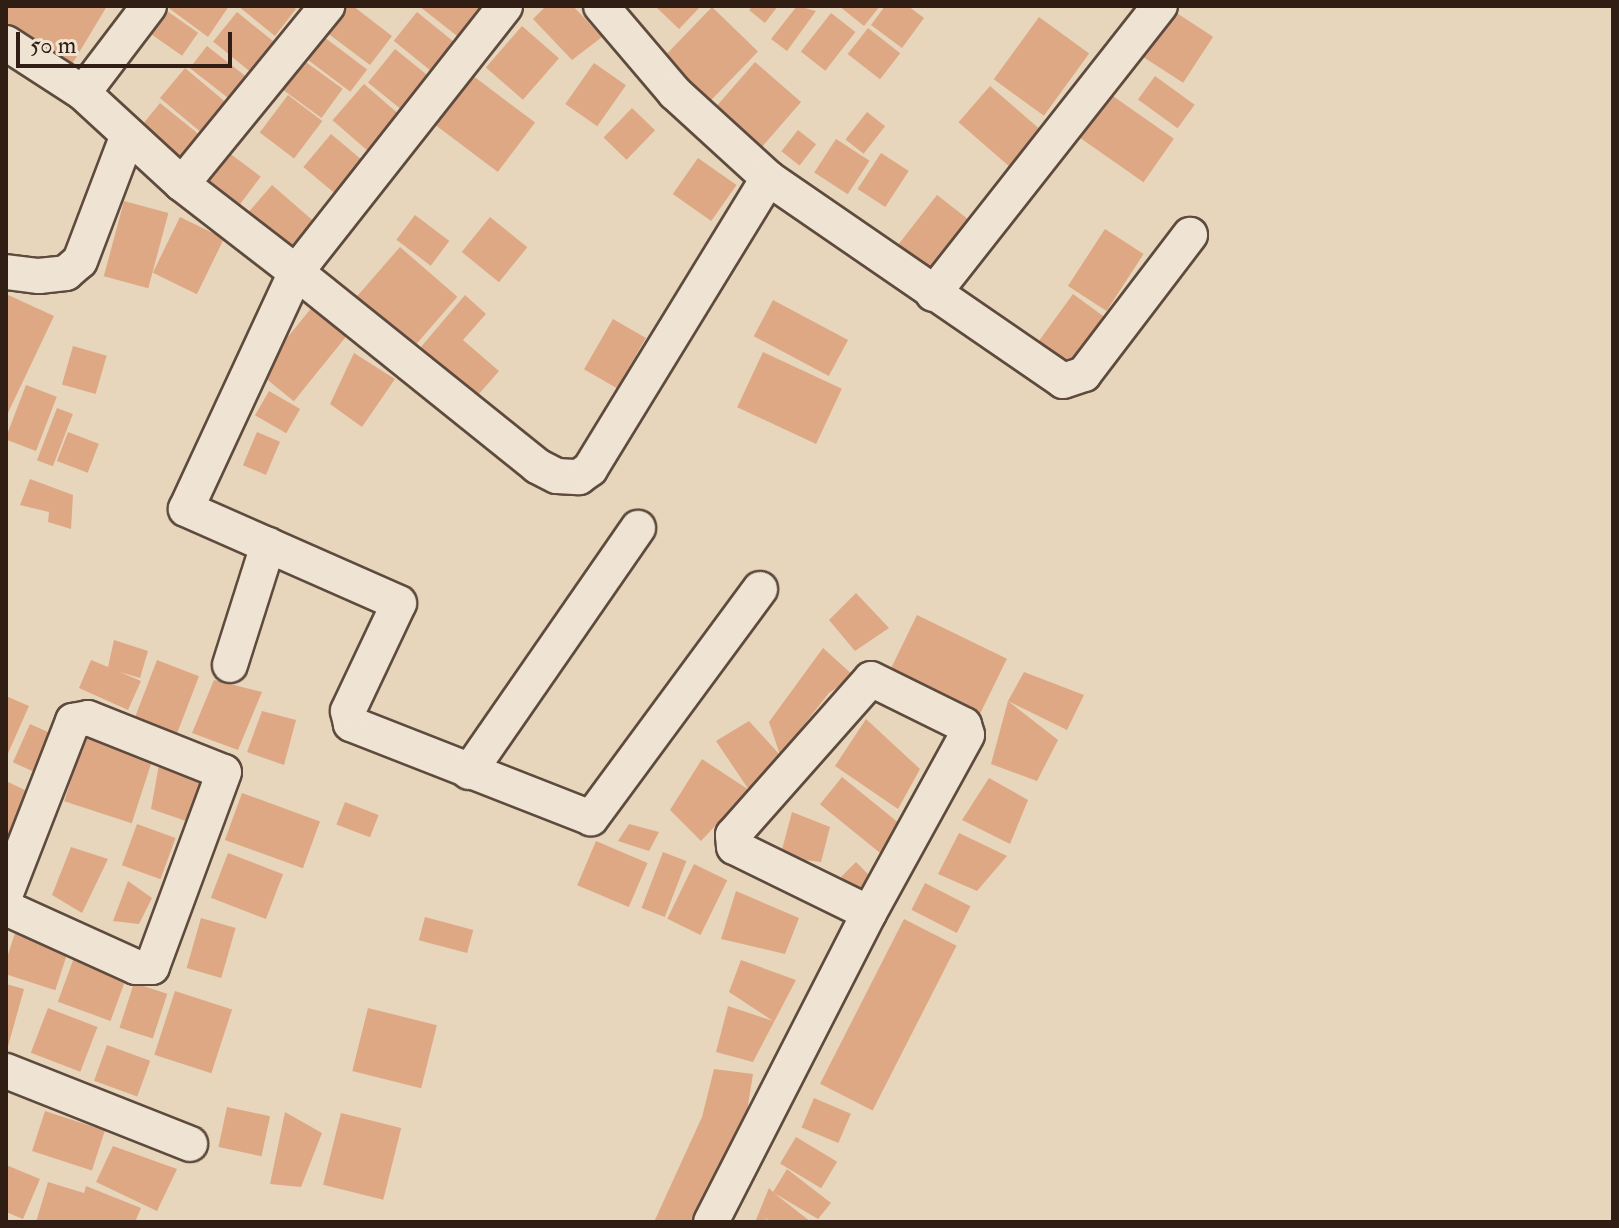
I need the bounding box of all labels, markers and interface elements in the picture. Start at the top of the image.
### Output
scale bar [20,16,236,66]
text: 50 m [30,30,76,61]

